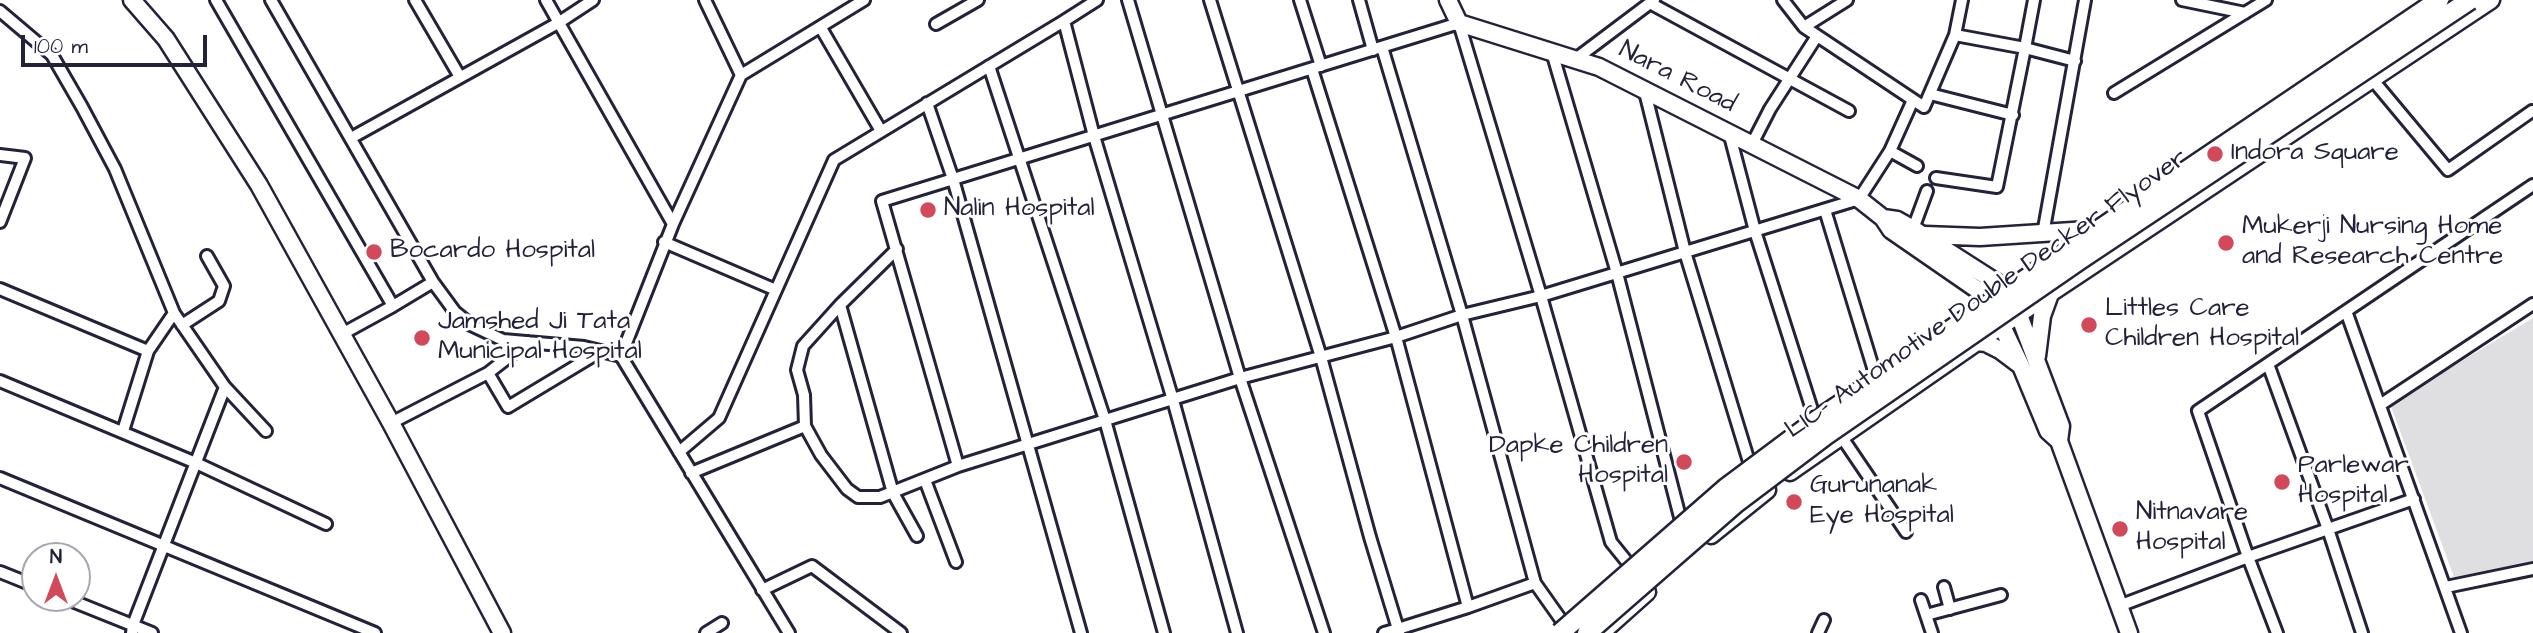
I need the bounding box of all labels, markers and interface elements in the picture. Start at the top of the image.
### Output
scale bar [24,21,210,65]
text: 100 m [34,32,88,61]
street label: Nara Road [1613,35,1741,121]
place label: Indora Square [2231,138,2399,170]
street label: LIC- Automotive Double Decker Flyover [1780,143,2194,447]
marker: Indora Square [2205,144,2225,164]
place label: Nalin Hospital [944,194,1095,226]
marker: Nalin Hospital [918,200,938,220]
place label: Mukerji Nursing Home and Research Centre [2242,212,2503,274]
marker: Mukerji Nursing Home and Research Centre [2216,233,2236,253]
place label: Bocardo Hospital [390,236,595,268]
marker: Bocardo Hospital [364,242,384,262]
place label: Littles Care Children Hospital [2105,294,2299,356]
place label: Jamshed Ji Tata Municipal Hospital [438,307,642,368]
marker: Littles Care Children Hospital [2079,315,2099,335]
marker: Jamshed Ji Tata Municipal Hospital [412,328,432,348]
place label: Dapke Children Hospital [1489,431,1668,492]
place label: Parlewar Hospital [2298,451,2409,512]
marker: Dapke Children Hospital [1674,452,1694,472]
place label: Gurunanak Eye Hospital [1810,471,1954,532]
marker: Parlewar Hospital [2272,472,2292,492]
marker: Gurunanak Eye Hospital [1784,492,1804,512]
place label: Nitnavare Hospital [2136,498,2248,560]
marker: Nitnavare Hospital [2110,519,2130,539]
north arrow [21,542,91,612]
text: N [50,544,62,571]

